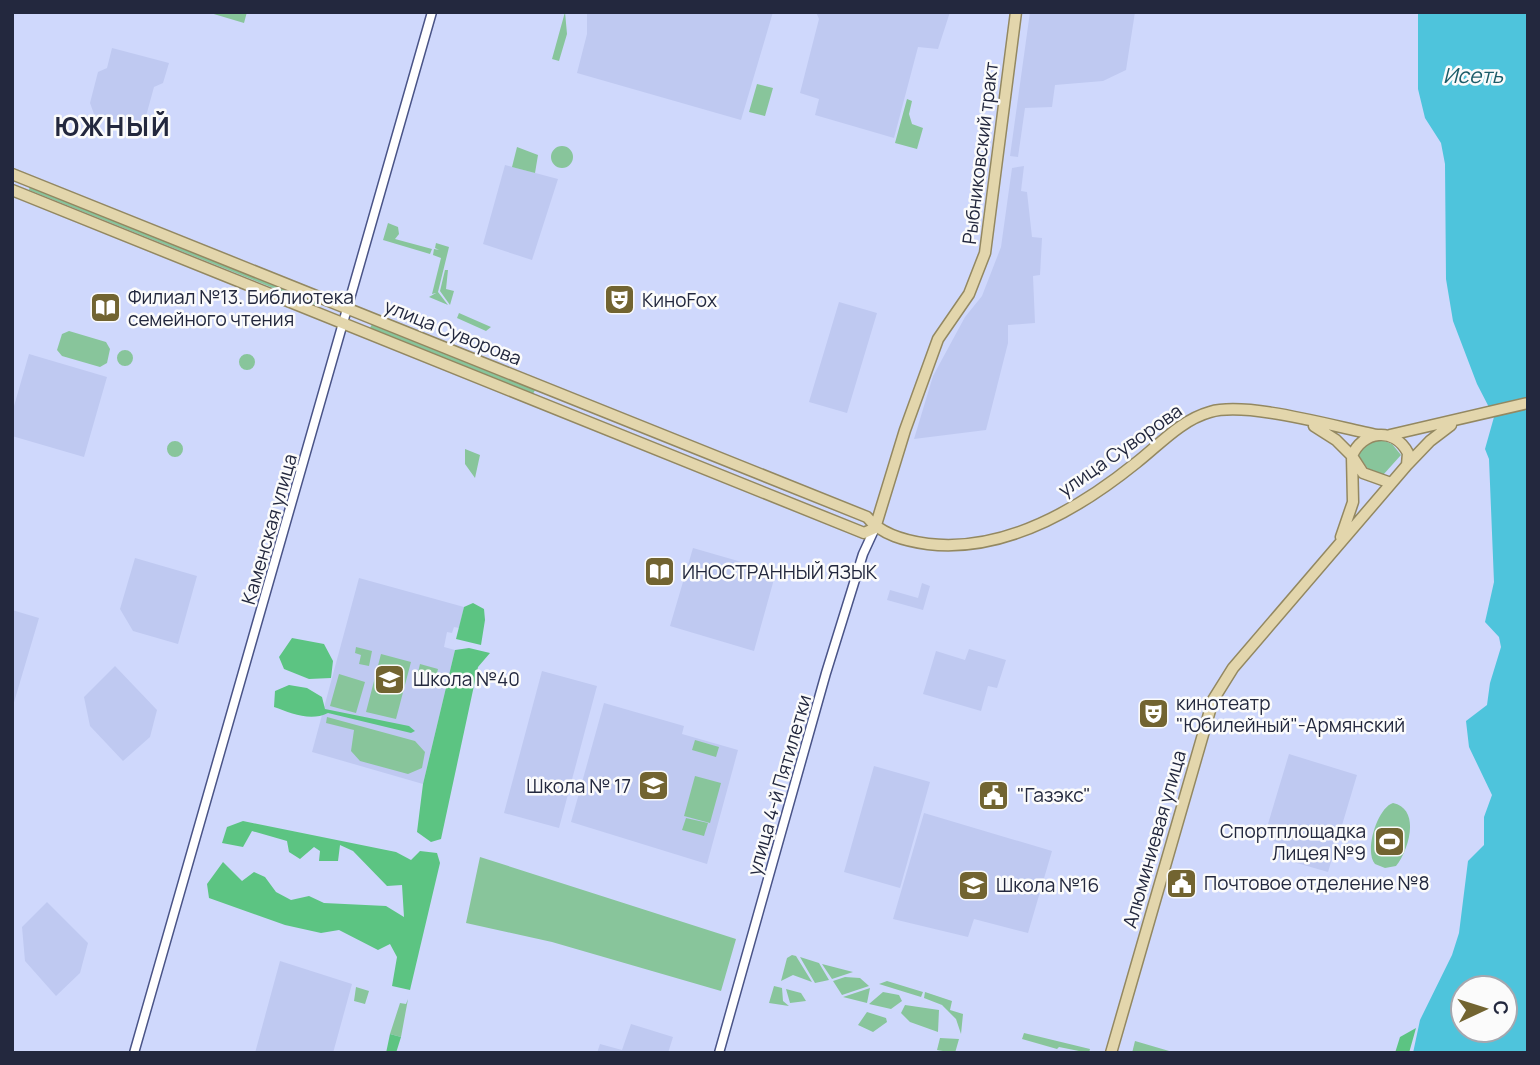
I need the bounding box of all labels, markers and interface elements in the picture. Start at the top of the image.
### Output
street label: Рыбниковский тракт [956,60,1004,246]
water label: Исеть [1443,61,1504,89]
district label: ЮЖНЫЙ [54,108,172,144]
theatre icon: КиноFox [602,283,636,317]
place label: Филиал №13. Библиотека семейного чтения [128,284,354,332]
place label: КиноFox [642,287,717,313]
library icon: Филиал №13. Библиотека семейного чтения [88,291,122,325]
street label: улица Суворова [381,293,525,371]
street label: улица Суворова [1053,398,1187,502]
street label: Каменская улица [235,451,303,607]
library icon: ИНОСТРАННЫЙ ЯЗЫК [642,555,676,589]
place label: ИНОСТРАННЫЙ ЯЗЫК [682,559,878,585]
school or university icon: Школа №40 [373,662,407,696]
place label: Школа №40 [413,666,520,692]
place label: кинотеатр "Юбилейный"-Армянский [1176,690,1405,738]
street label: улица 4-й Пятилетки [741,691,817,879]
theatre icon: кинотеатр "Юбилейный"-Армянский [1136,697,1170,731]
street label: Алюминиевая улица [1116,747,1192,931]
school or university icon: Школа № 17 [637,769,671,803]
place label: Школа № 17 [526,773,631,799]
public building icon: "Газэкс" [977,778,1011,812]
place label: "Газэкс" [1017,782,1091,808]
place label: Спортплощадка Лицея №9 [1220,818,1366,866]
sports icon: Спортплощадка Лицея №9 [1372,825,1406,859]
public building icon: Почтовое отделение №8 [1164,866,1198,900]
school or university icon: Школа №16 [956,868,990,902]
place label: Почтовое отделение №8 [1204,870,1430,896]
place label: Школа №16 [996,872,1099,898]
north arrow [1449,974,1519,1044]
text: С [1488,1000,1514,1016]

